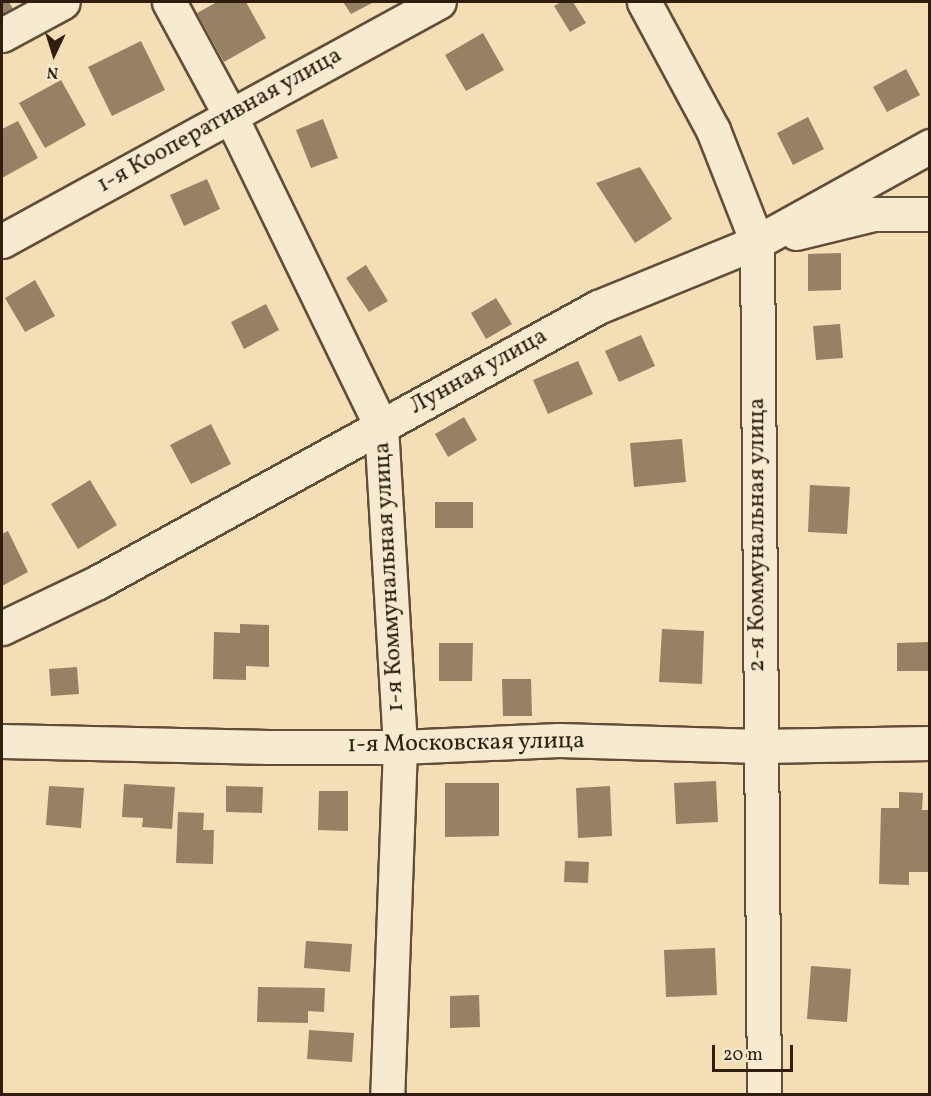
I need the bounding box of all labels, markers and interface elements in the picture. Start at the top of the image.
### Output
north arrow [24,24,84,84]
street label: 1-я Кооперативная улица [92,41,348,201]
text: N [46,61,59,83]
street label: Лунная улица [405,322,553,422]
street label: 2-я Коммунальная улица [744,397,772,673]
street label: 1-я Коммунальная улица [369,441,411,713]
street label: 1-я Московская улица [347,728,585,760]
scale bar [715,1033,796,1071]
text: 20 m [723,1043,763,1068]

